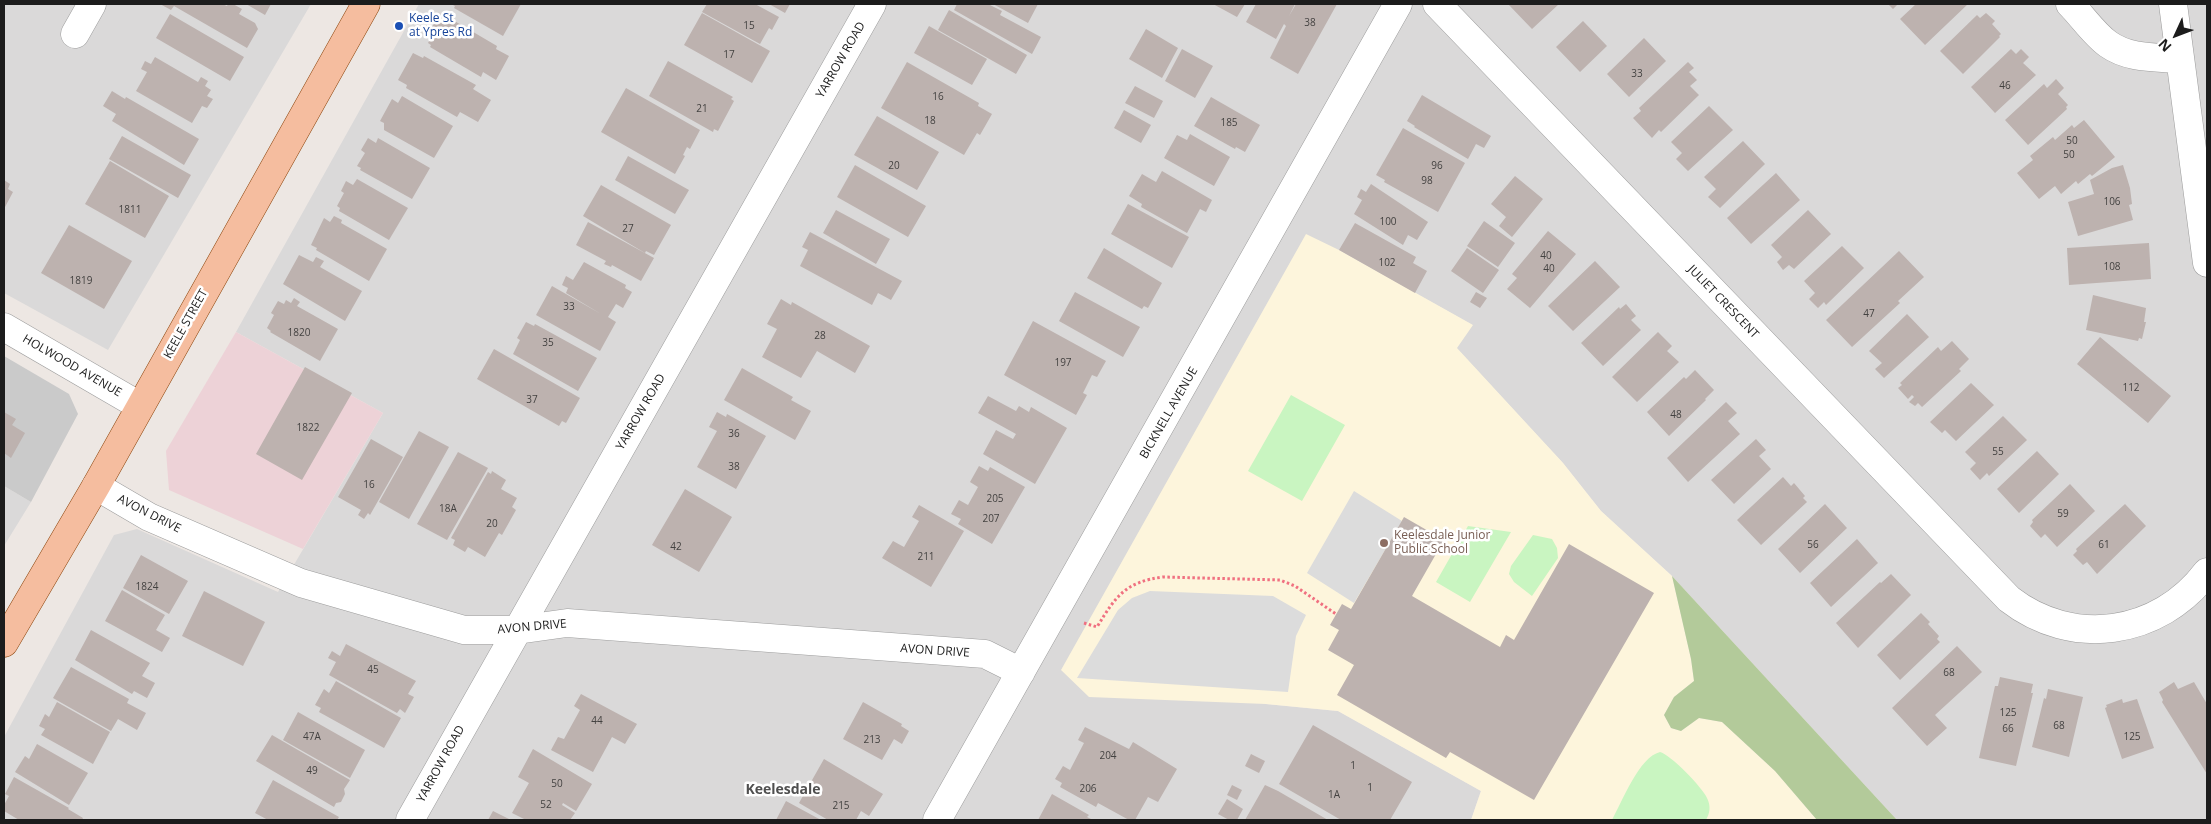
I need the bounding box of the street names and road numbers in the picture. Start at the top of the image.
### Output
street label: YARROW ROAD [813,19,869,101]
street label: JULIET CRESCENT [1684,262,1762,342]
street label: KEELE STREET [161,287,211,361]
street label: HOLWOOD AVENUE [20,332,124,400]
street label: BICKNELL AVENUE [1137,365,1201,461]
street label: YARROW ROAD [613,371,669,453]
street label: AVON DRIVE [115,492,183,536]
street label: AVON DRIVE [497,617,567,637]
street label: AVON DRIVE [900,641,970,661]
street label: YARROW ROAD [414,723,468,805]

